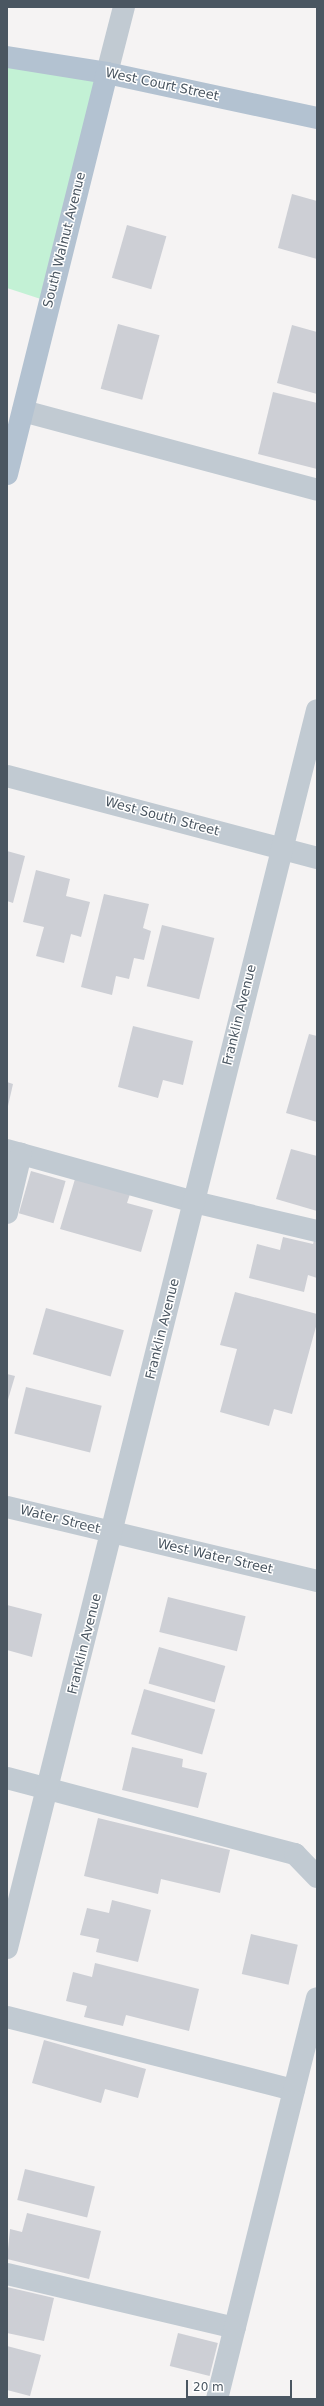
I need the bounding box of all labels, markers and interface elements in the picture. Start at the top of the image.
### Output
street label: West Court Street [104,65,220,105]
street label: South Walnut Avenue [41,170,89,310]
street label: West South Street [103,794,221,840]
street label: Franklin Avenue [220,963,260,1067]
street label: Franklin Avenue [143,1277,183,1381]
street label: Water Street [18,1503,102,1537]
street label: West Water Street [156,1536,274,1578]
street label: Franklin Avenue [65,1592,105,1696]
scale bar [188,2372,294,2398]
text: 20 m [193,2380,224,2394]

